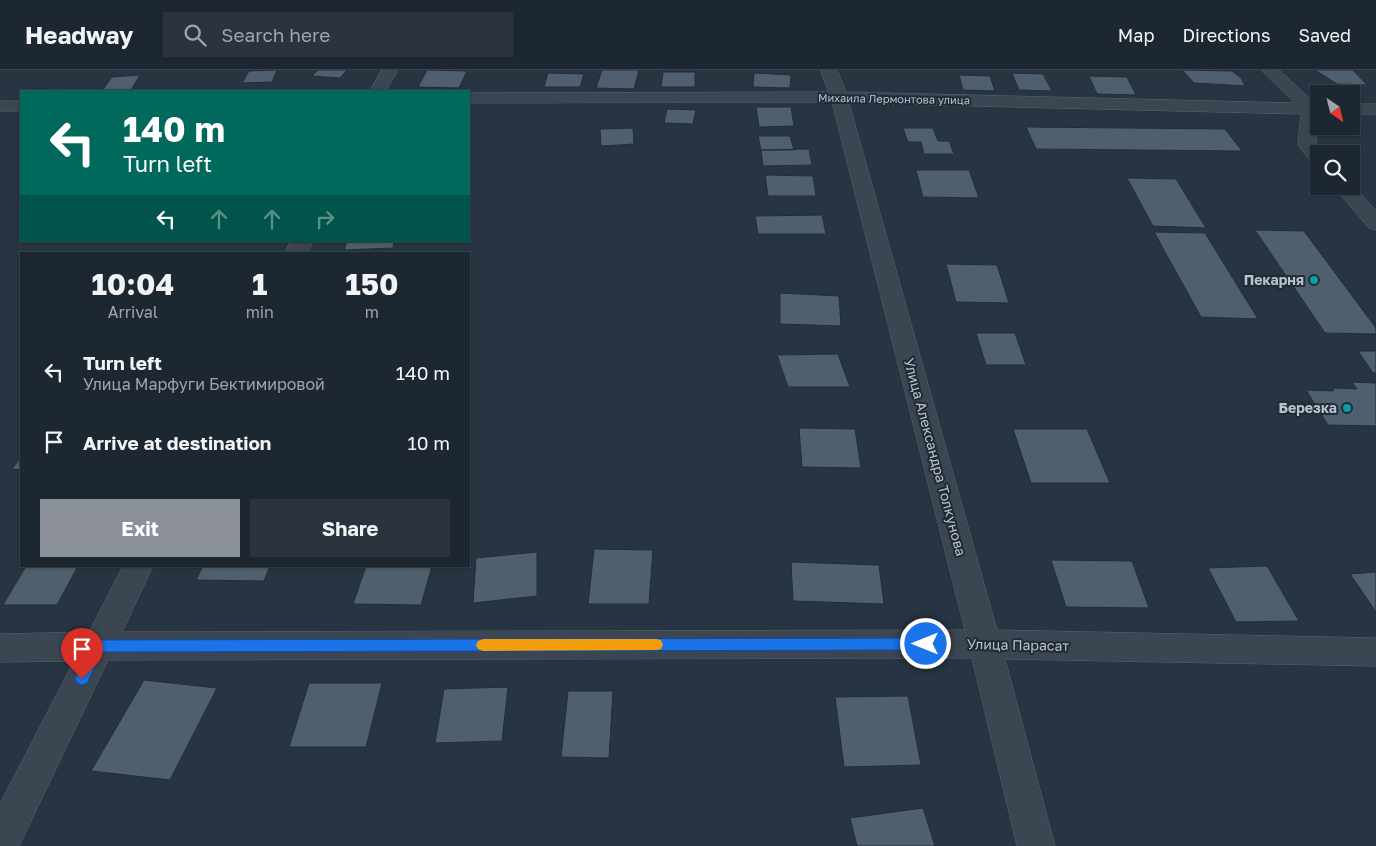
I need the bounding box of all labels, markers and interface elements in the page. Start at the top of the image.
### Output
search box [163,12,513,57]
text: Headway [25,20,133,49]
icon: search [181,21,209,49]
text: Search here [221,23,330,46]
text: Map [1118,24,1154,46]
text: Directions [1182,24,1270,46]
text: Saved [1298,24,1351,46]
north arrow [1310,85,1360,135]
map controls [1310,85,1360,195]
street label: Михаила Лермонтова улица [818,91,970,106]
text: 140 m [123,108,225,150]
icon: left [40,110,105,175]
button: search [1310,145,1360,195]
text: Turn left [123,150,212,177]
icon: left [152,205,180,233]
icon: ahead [205,205,233,233]
icon: ahead [258,205,286,233]
icon: right [311,205,339,233]
text: 10:04 [91,266,174,302]
text: 1 [252,266,268,302]
text: 150 [345,266,399,302]
place label: Пекарня [1244,271,1304,288]
marker: Пекарня [1308,274,1320,286]
text: Arrival [108,302,158,322]
text: min [246,302,274,322]
text: m [365,302,379,322]
text: Turn left [83,351,162,374]
street label: Улица Александра Толкунова [901,356,970,558]
icon: left [40,358,68,386]
text: 140 m [396,361,450,384]
text: Улица Марфуги Бектимировой [83,374,325,394]
place label: Березка [1278,399,1337,416]
marker: Березка [1341,402,1353,414]
icon: arrive [40,428,68,456]
text: Arrive at destination [83,431,271,454]
text: 10 m [407,431,450,454]
button: Exit [40,499,240,557]
button: Share [250,499,450,557]
position arrow [899,617,951,669]
pin [61,628,103,679]
icon: arrive [68,635,96,663]
street label: Улица Парасат [967,635,1069,654]

